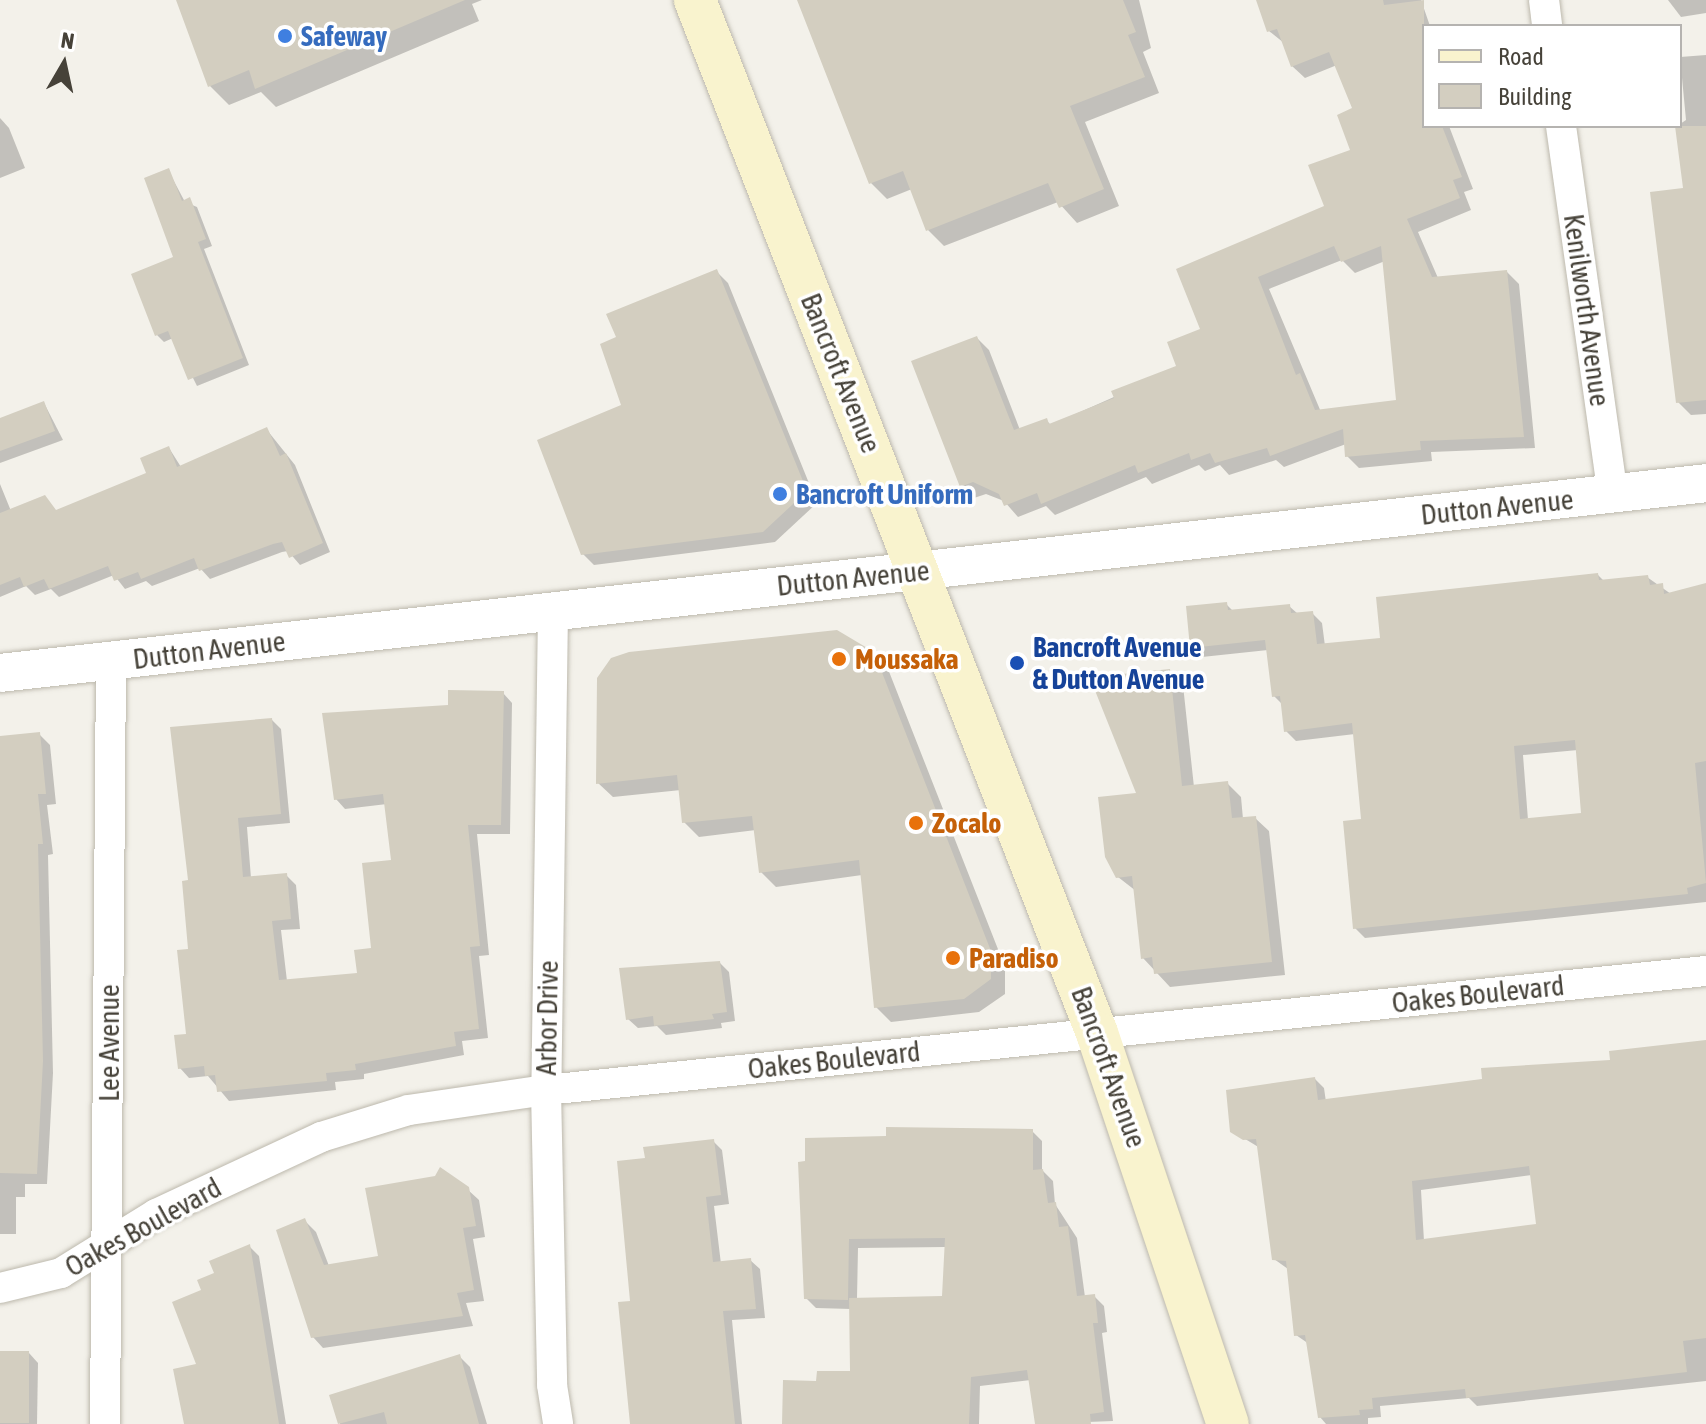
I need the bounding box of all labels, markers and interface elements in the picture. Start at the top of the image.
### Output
place label: Safeway [301,19,387,53]
north arrow [24,24,104,104]
legend [1422,24,1682,128]
text: N [59,26,76,54]
marker: Safeway [276,27,294,45]
text: Road [1498,43,1544,70]
text: Building [1498,83,1571,110]
street label: Kenilworth Avenue [1557,212,1617,408]
street label: Bancroft Avenue [794,288,888,458]
place label: Bancroft Uniform [796,477,973,511]
street label: Dutton Avenue [1419,482,1575,532]
marker: Bancroft Uniform [771,485,789,503]
street label: Dutton Avenue [775,553,931,603]
street label: Dutton Avenue [131,624,287,676]
place label: Bancroft Avenue & Dutton Avenue [1033,630,1205,696]
place label: Moussaka [855,642,959,676]
marker: Moussaka [830,650,848,668]
marker: Bancroft Avenue & Dutton Avenue [1008,654,1026,672]
place label: Zocalo [932,806,1001,840]
marker: Zocalo [907,814,925,832]
place label: Paradiso [969,941,1059,975]
marker: Paradiso [944,949,962,967]
street label: Arbor Drive [529,960,565,1076]
street label: Oakes Boulevard [1390,968,1566,1020]
street label: Bancroft Avenue [1064,982,1154,1152]
street label: Lee Avenue [92,984,126,1102]
street label: Oakes Boulevard [746,1034,922,1086]
street label: Oakes Boulevard [59,1170,227,1284]

